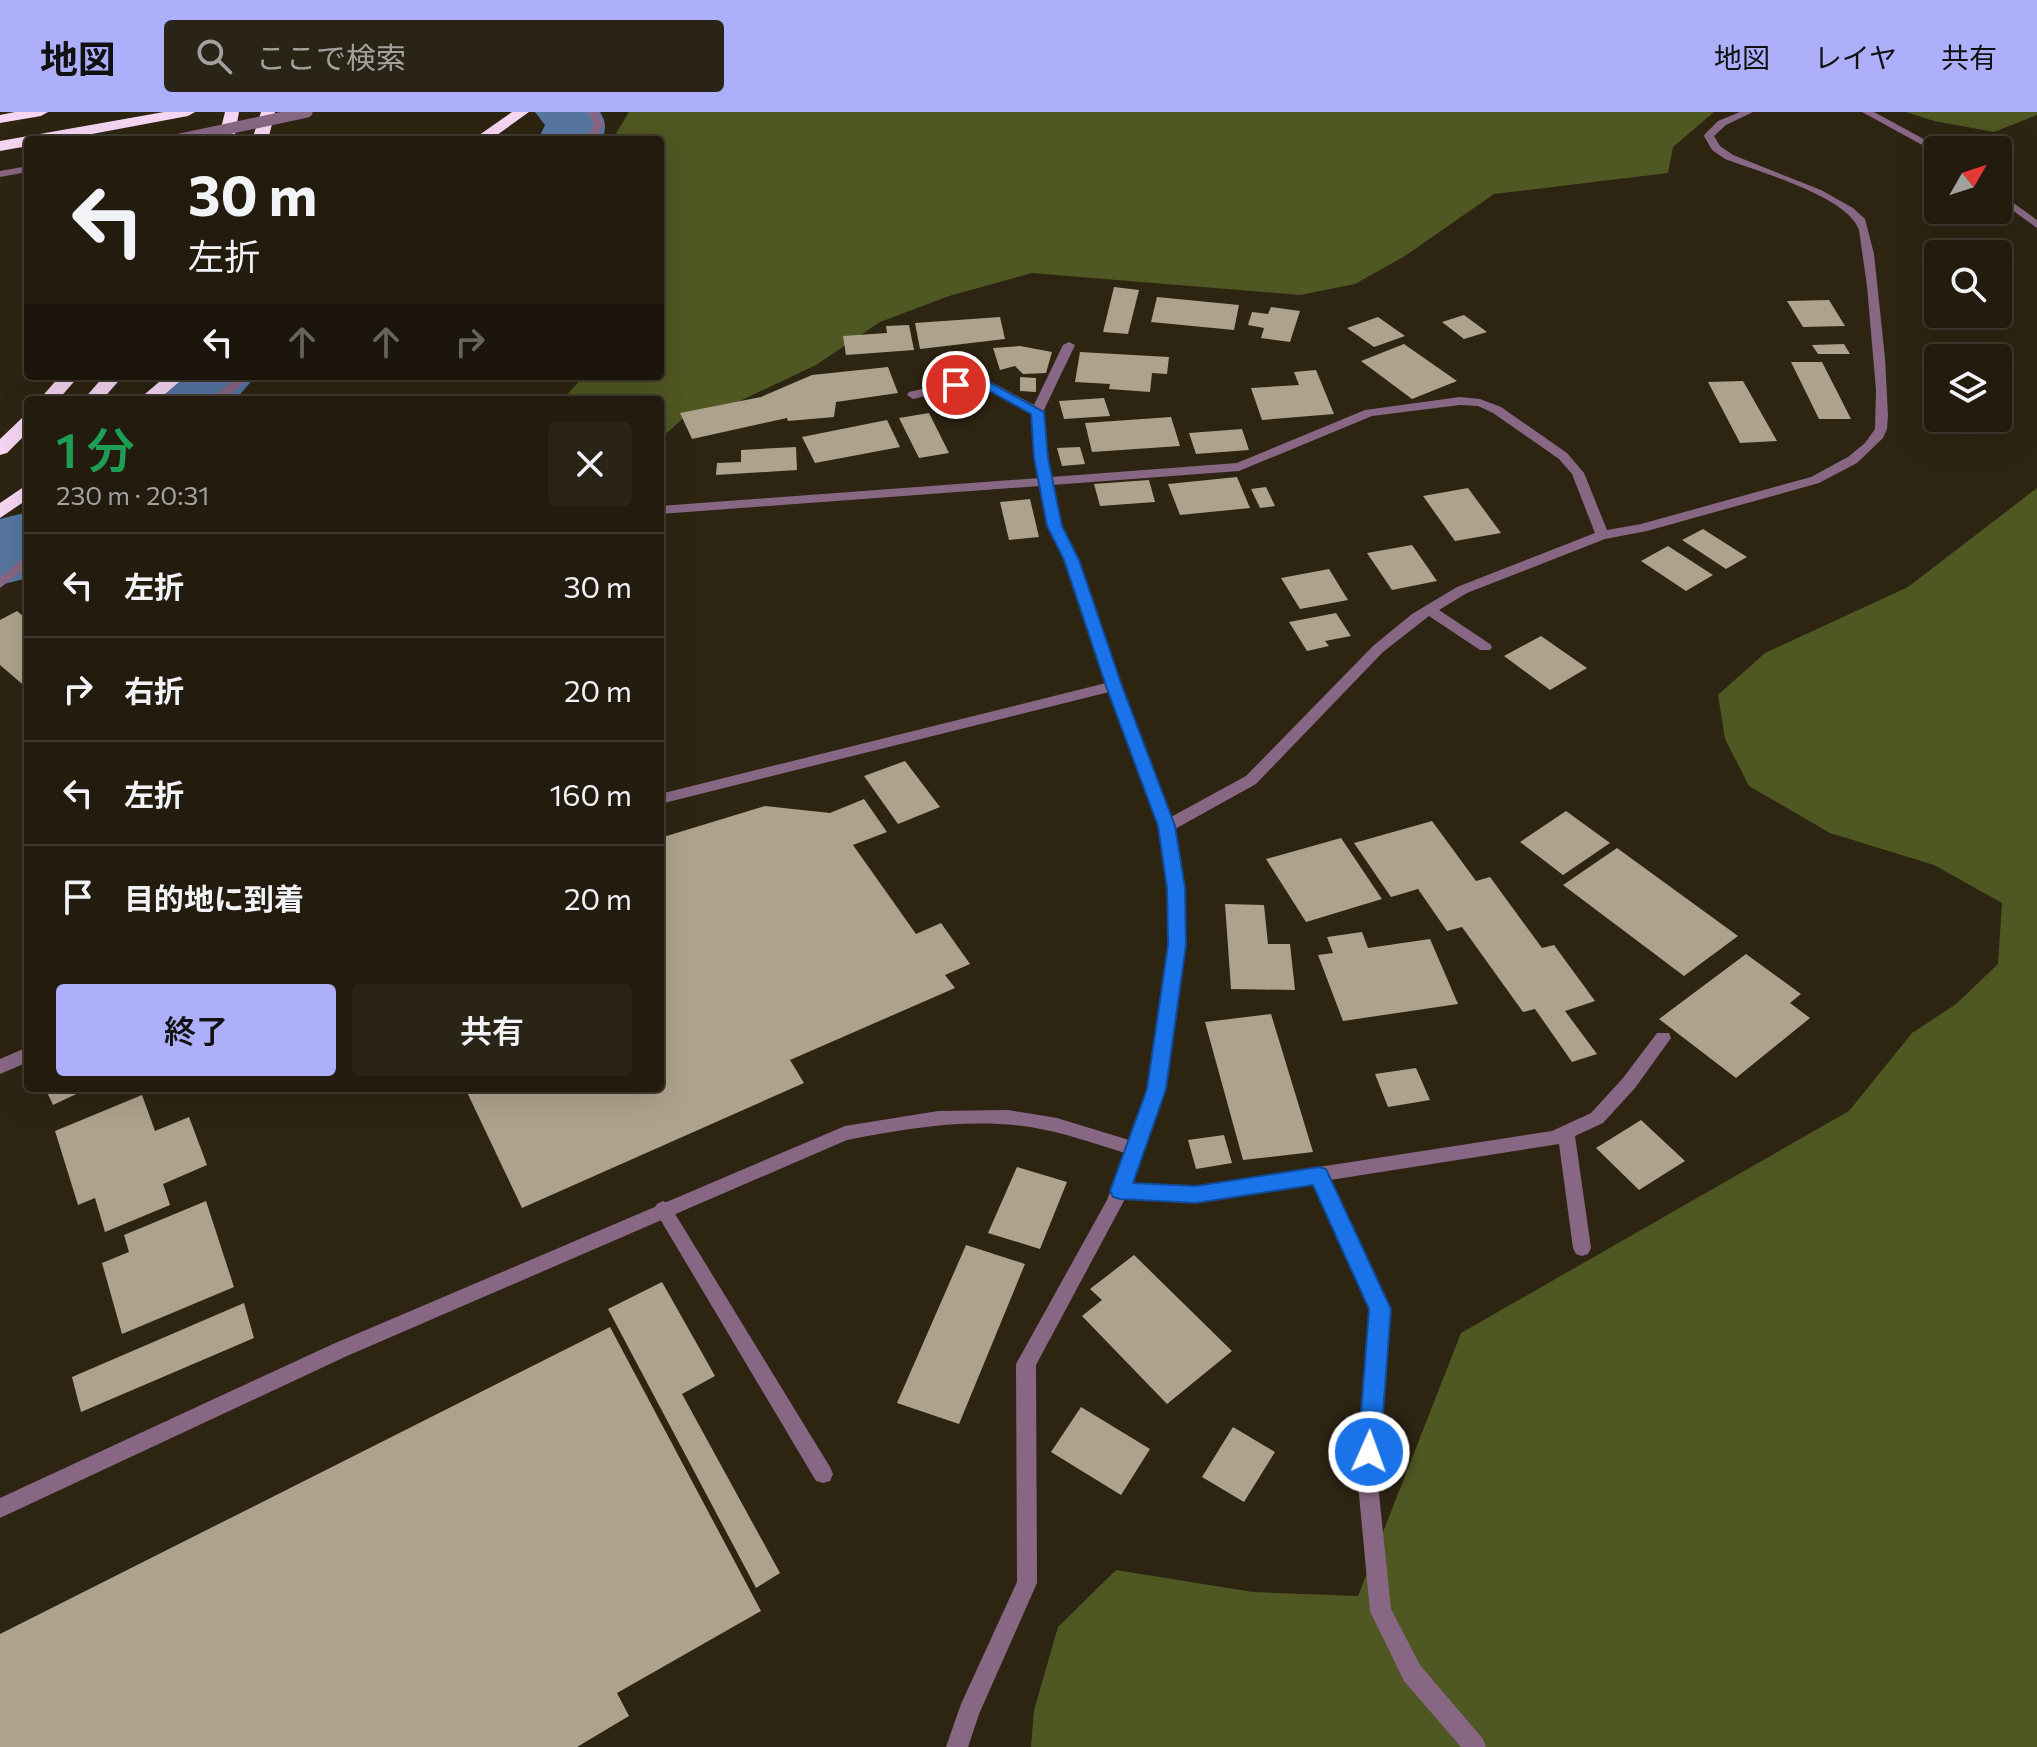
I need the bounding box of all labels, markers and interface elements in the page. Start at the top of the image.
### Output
search box [164,20,724,92]
text: 地図 [40,34,116,81]
icon: search [192,34,236,78]
text: ここで検索 [256,38,406,75]
text: 地図 [1714,40,1770,74]
text: レイヤ [1814,40,1897,74]
text: 共有 [1941,40,1997,74]
north arrow [1924,136,2012,224]
map controls [1924,136,2012,432]
text: 30 m [188,159,317,228]
icon: left [56,168,160,272]
text: 左折 [188,233,260,277]
button: search [1924,240,2012,328]
icon: left [196,320,240,364]
icon: ahead [280,320,324,364]
icon: ahead [364,320,408,364]
icon: right [448,320,492,364]
button: layers [1924,344,2012,432]
pin [922,351,990,419]
icon: arrive [934,363,978,407]
text: 1 分 [56,419,135,478]
button: close [548,422,632,506]
text: 230 m · 20:31 [56,479,209,510]
icon: left [56,563,100,607]
text: 左折 [124,567,184,604]
text: 30 m [563,567,632,604]
icon: right [56,667,100,711]
text: 右折 [124,671,184,708]
text: 20 m [564,671,632,708]
icon: left [56,771,100,815]
text: 左折 [124,775,184,812]
text: 160 m [549,775,632,812]
icon: arrive [56,875,100,919]
text: 目的地に到着 [124,879,304,916]
text: 20 m [564,879,632,916]
button: 終了 [56,984,336,1076]
button: 共有 [352,984,632,1076]
position arrow [1327,1410,1411,1494]

